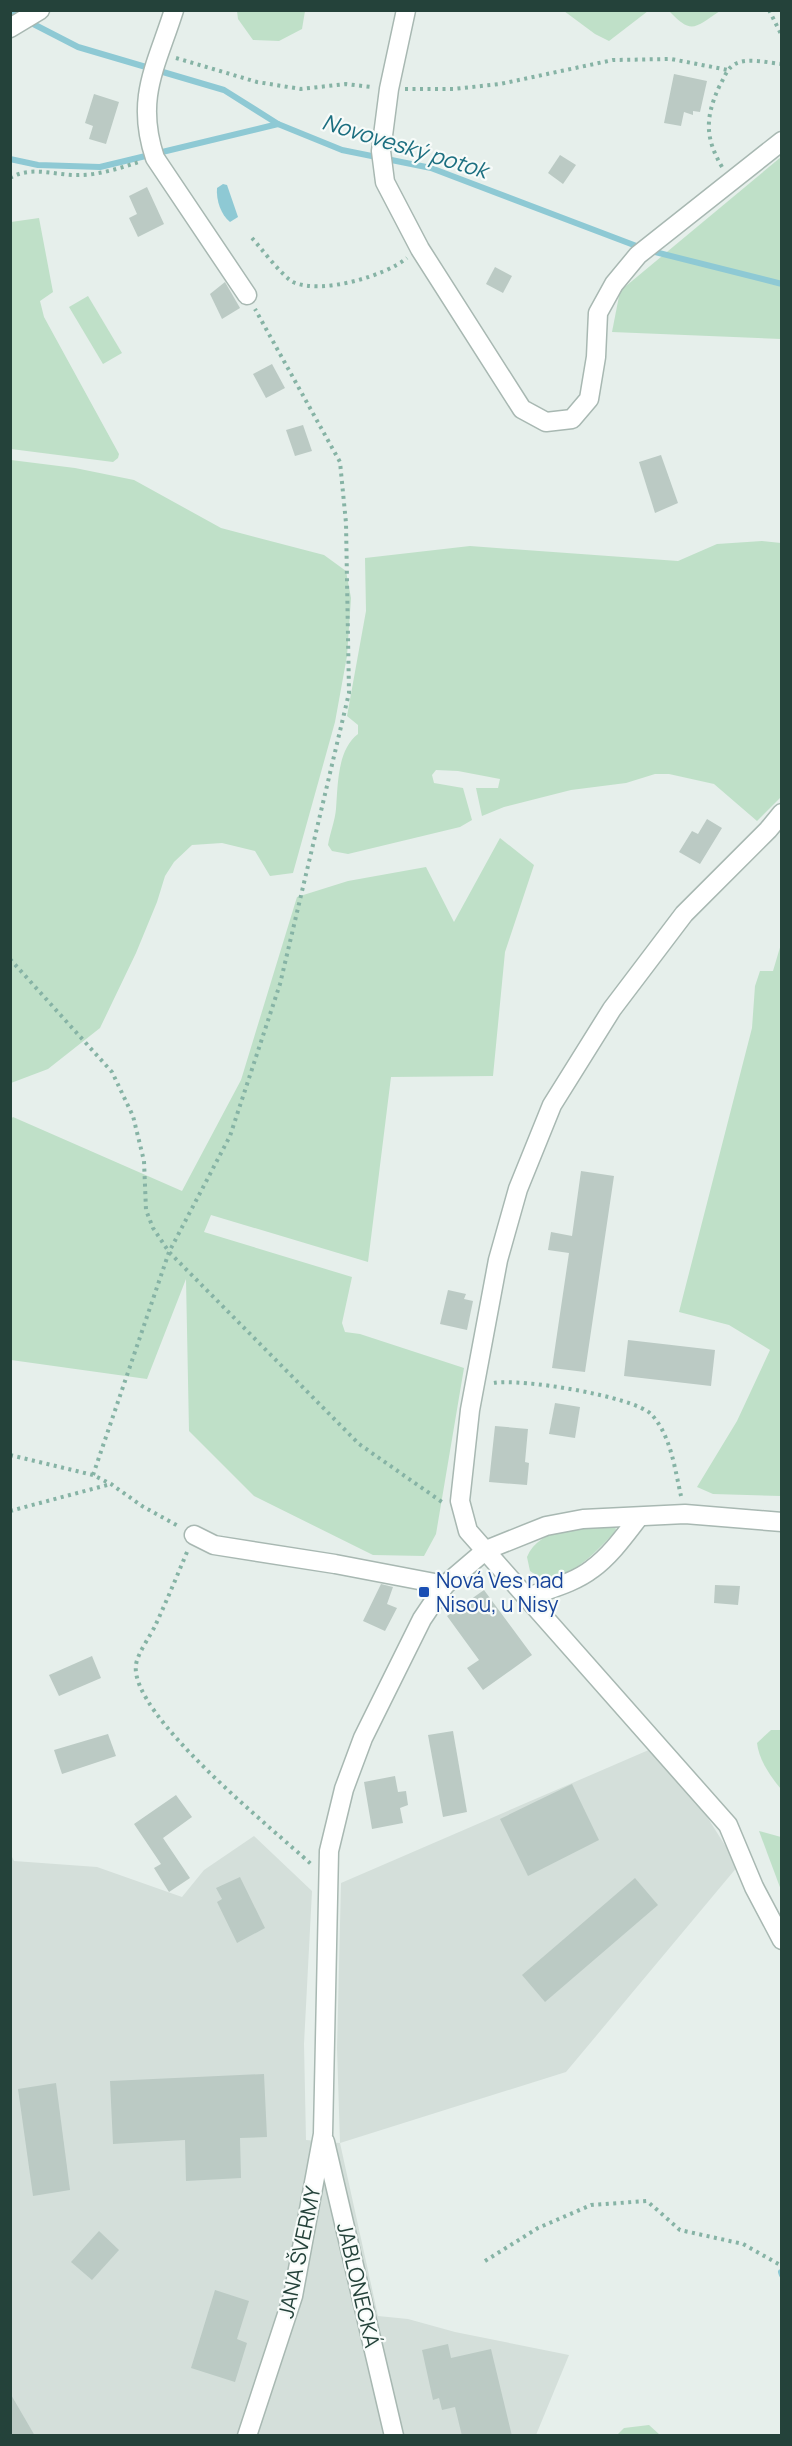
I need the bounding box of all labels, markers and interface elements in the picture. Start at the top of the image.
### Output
water label: Novoveský potok [319,107,494,186]
place label: Nová Ves nad Nisou, u Nisy [436,1566,564,1618]
marker: Nová Ves nad Nisou, u Nisy [417,1585,431,1599]
street label: JANA ŠVERMY [271,2183,327,2321]
street label: JABLONECKÁ [331,2220,387,2350]

